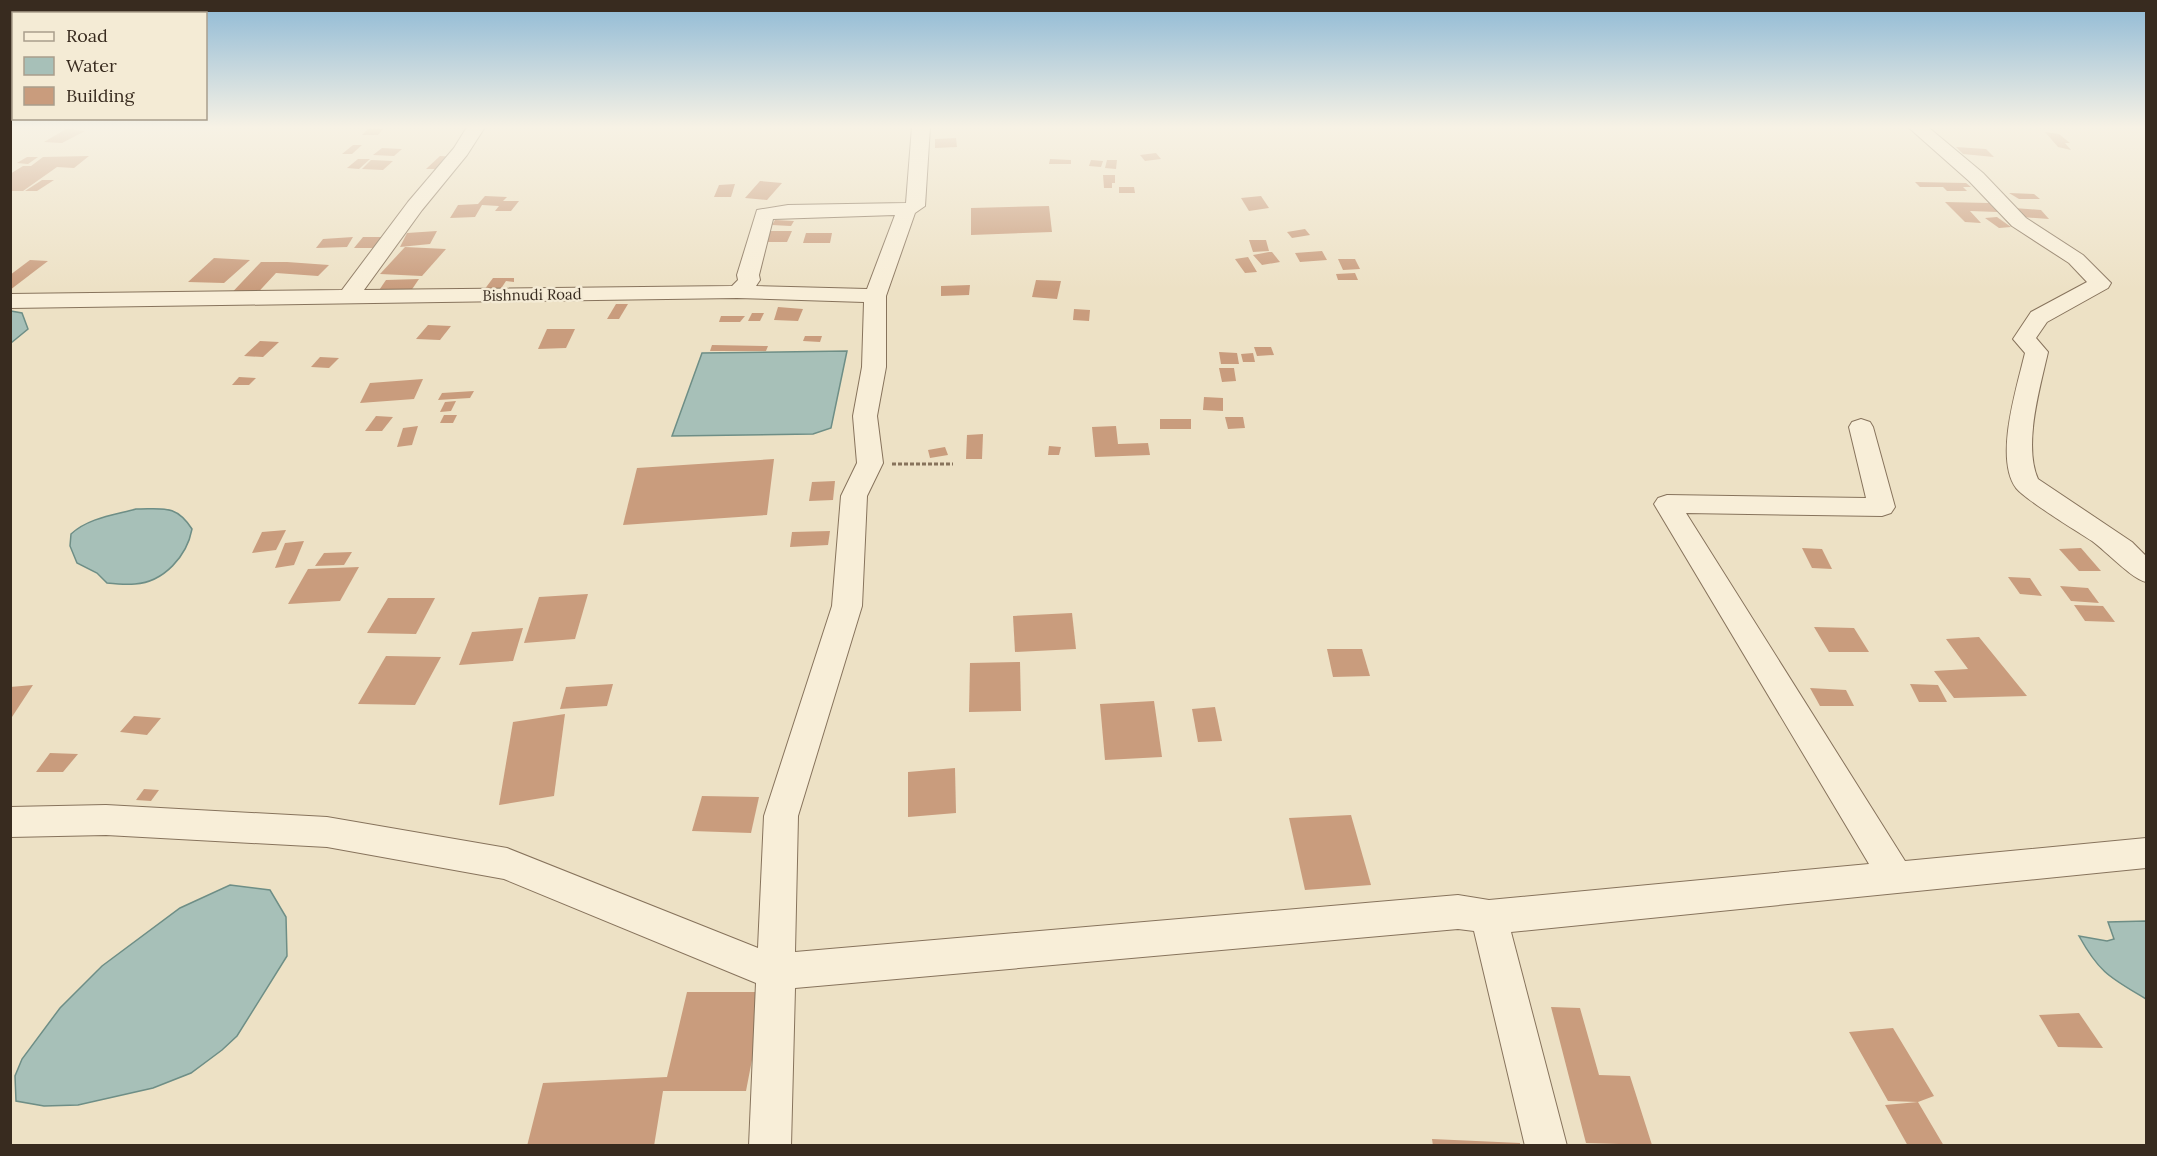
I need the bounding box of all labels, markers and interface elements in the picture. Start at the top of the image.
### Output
legend [12,12,207,120]
text: Road [66,24,108,47]
text: Water [66,54,117,77]
text: Building [66,84,136,107]
street label: Bishnudi Road [482,284,582,305]

